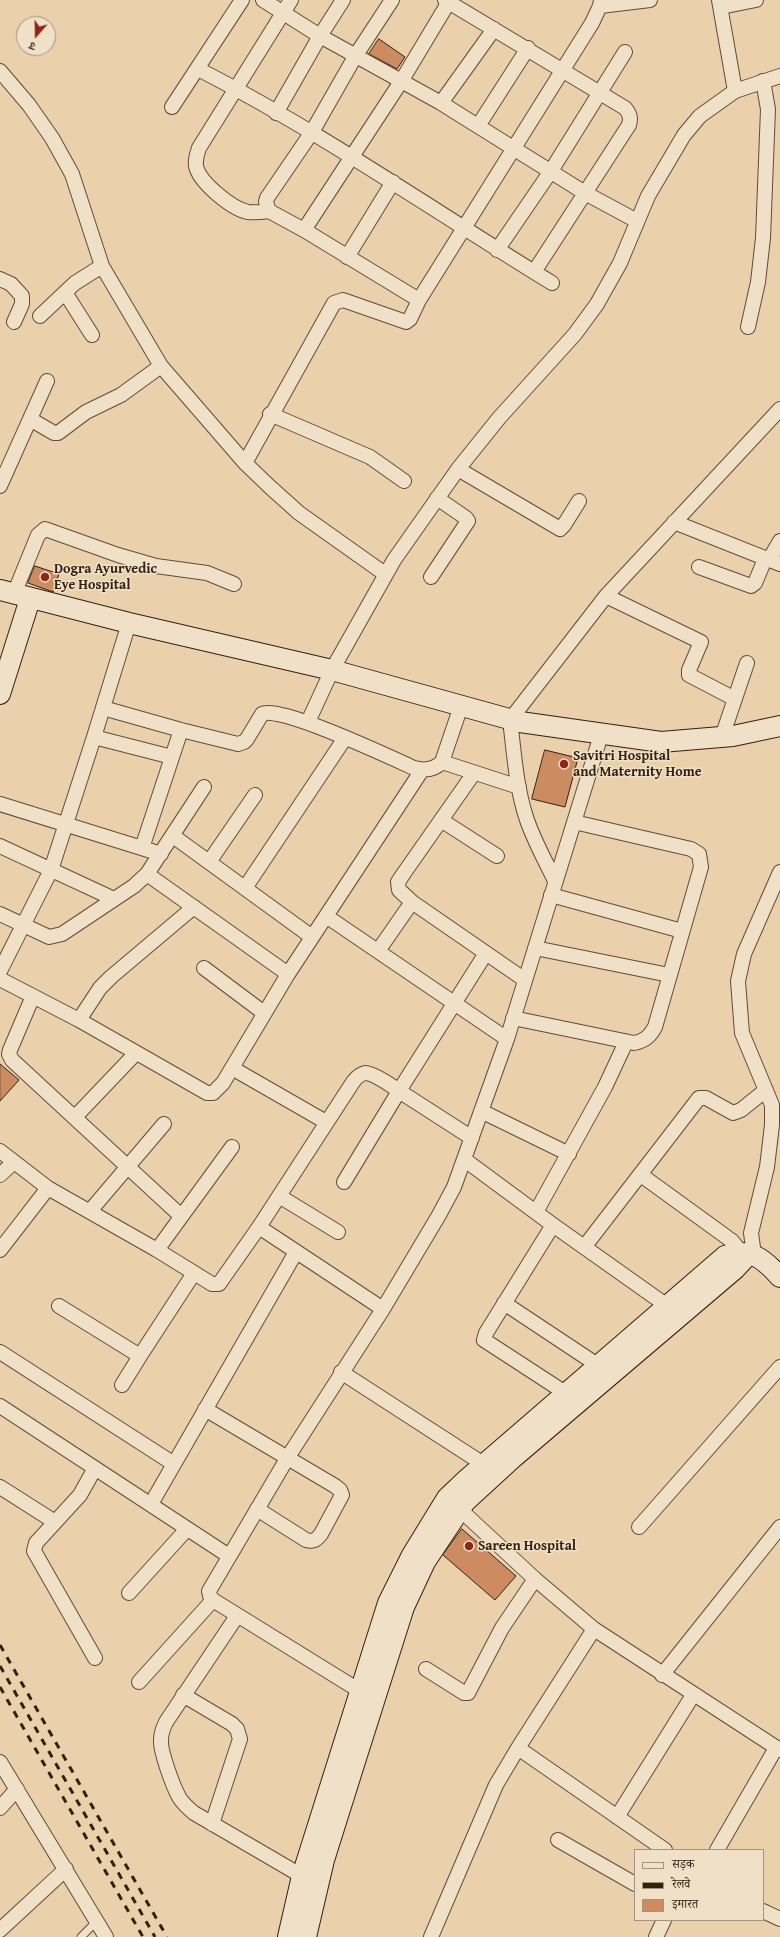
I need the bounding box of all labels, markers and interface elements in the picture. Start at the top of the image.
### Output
north arrow [16,16,56,56]
text: उ [27,38,38,55]
place label: Dogra Ayurvedic Eye Hospital [54,561,157,594]
marker: Dogra Ayurvedic Eye Hospital [39,571,51,583]
place label: Savitri Hospital and Maternity Home [573,748,702,780]
marker: Savitri Hospital and Maternity Home [558,758,570,770]
place label: Sareen Hospital [478,1538,576,1554]
marker: Sareen Hospital [463,1540,475,1552]
legend [634,1849,764,1921]
text: सड़क [672,1855,695,1872]
text: रेलवे [672,1875,690,1892]
text: इमारत [672,1895,698,1912]

